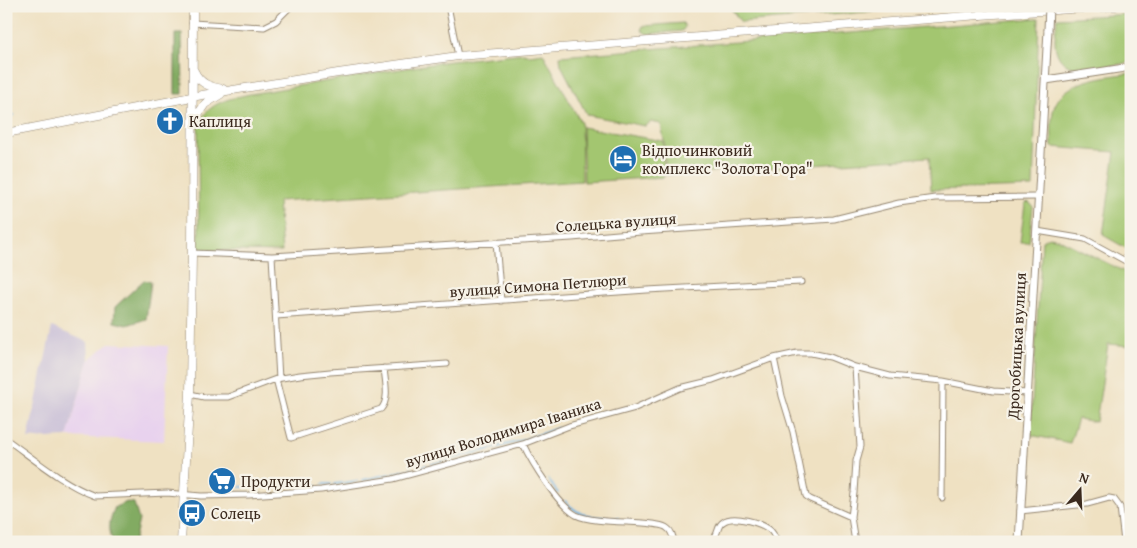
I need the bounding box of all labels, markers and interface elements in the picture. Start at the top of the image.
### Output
church icon: Каплиця [155,106,185,136]
place label: Каплиця [189,109,251,133]
place label: Відпочинковий комплекс "Золота Гора" [642,138,813,180]
hotel icon: Відпочинковий комплекс "Золота Гора" [608,144,638,174]
street label: Солецька вулиця [555,206,677,238]
street label: вулиця Симона Петлюри [449,267,628,303]
street label: Дрогобицька вулиця [1000,272,1032,421]
street label: вулиця Володимира Іваника [402,391,604,473]
supermarket icon: Продукти [207,466,237,496]
north arrow [1054,466,1104,516]
text: N [1077,467,1093,489]
place label: Продукти [241,469,311,493]
bus stop icon: Солець [177,498,207,528]
place label: Солець [211,501,261,525]

